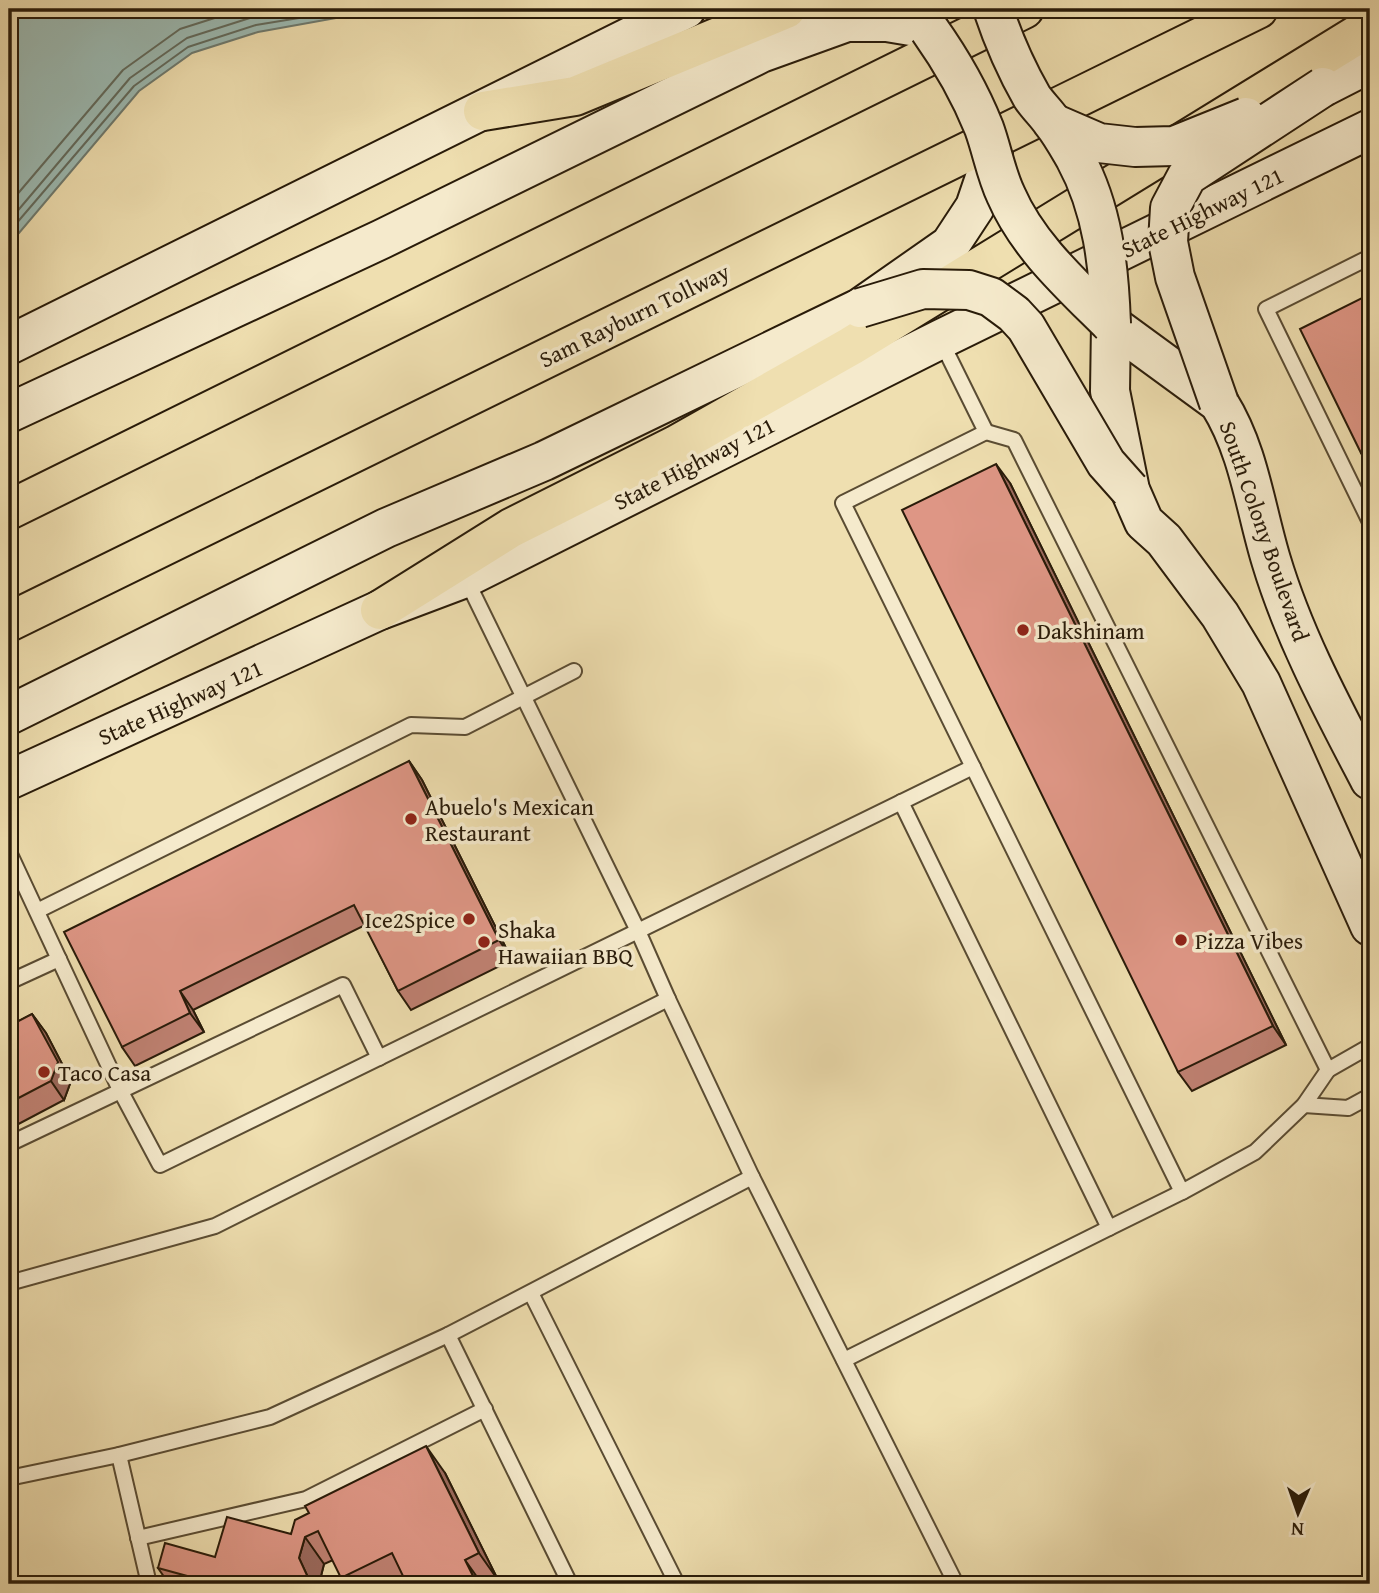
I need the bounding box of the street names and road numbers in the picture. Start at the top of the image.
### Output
street label: State Highway 121 [1115,158,1289,266]
street label: Sam Rayburn Tollway [533,254,735,375]
street label: State Highway 121 [608,408,780,518]
street label: South Colony Boulevard [1212,416,1318,646]
street label: State Highway 121 [92,651,268,753]

